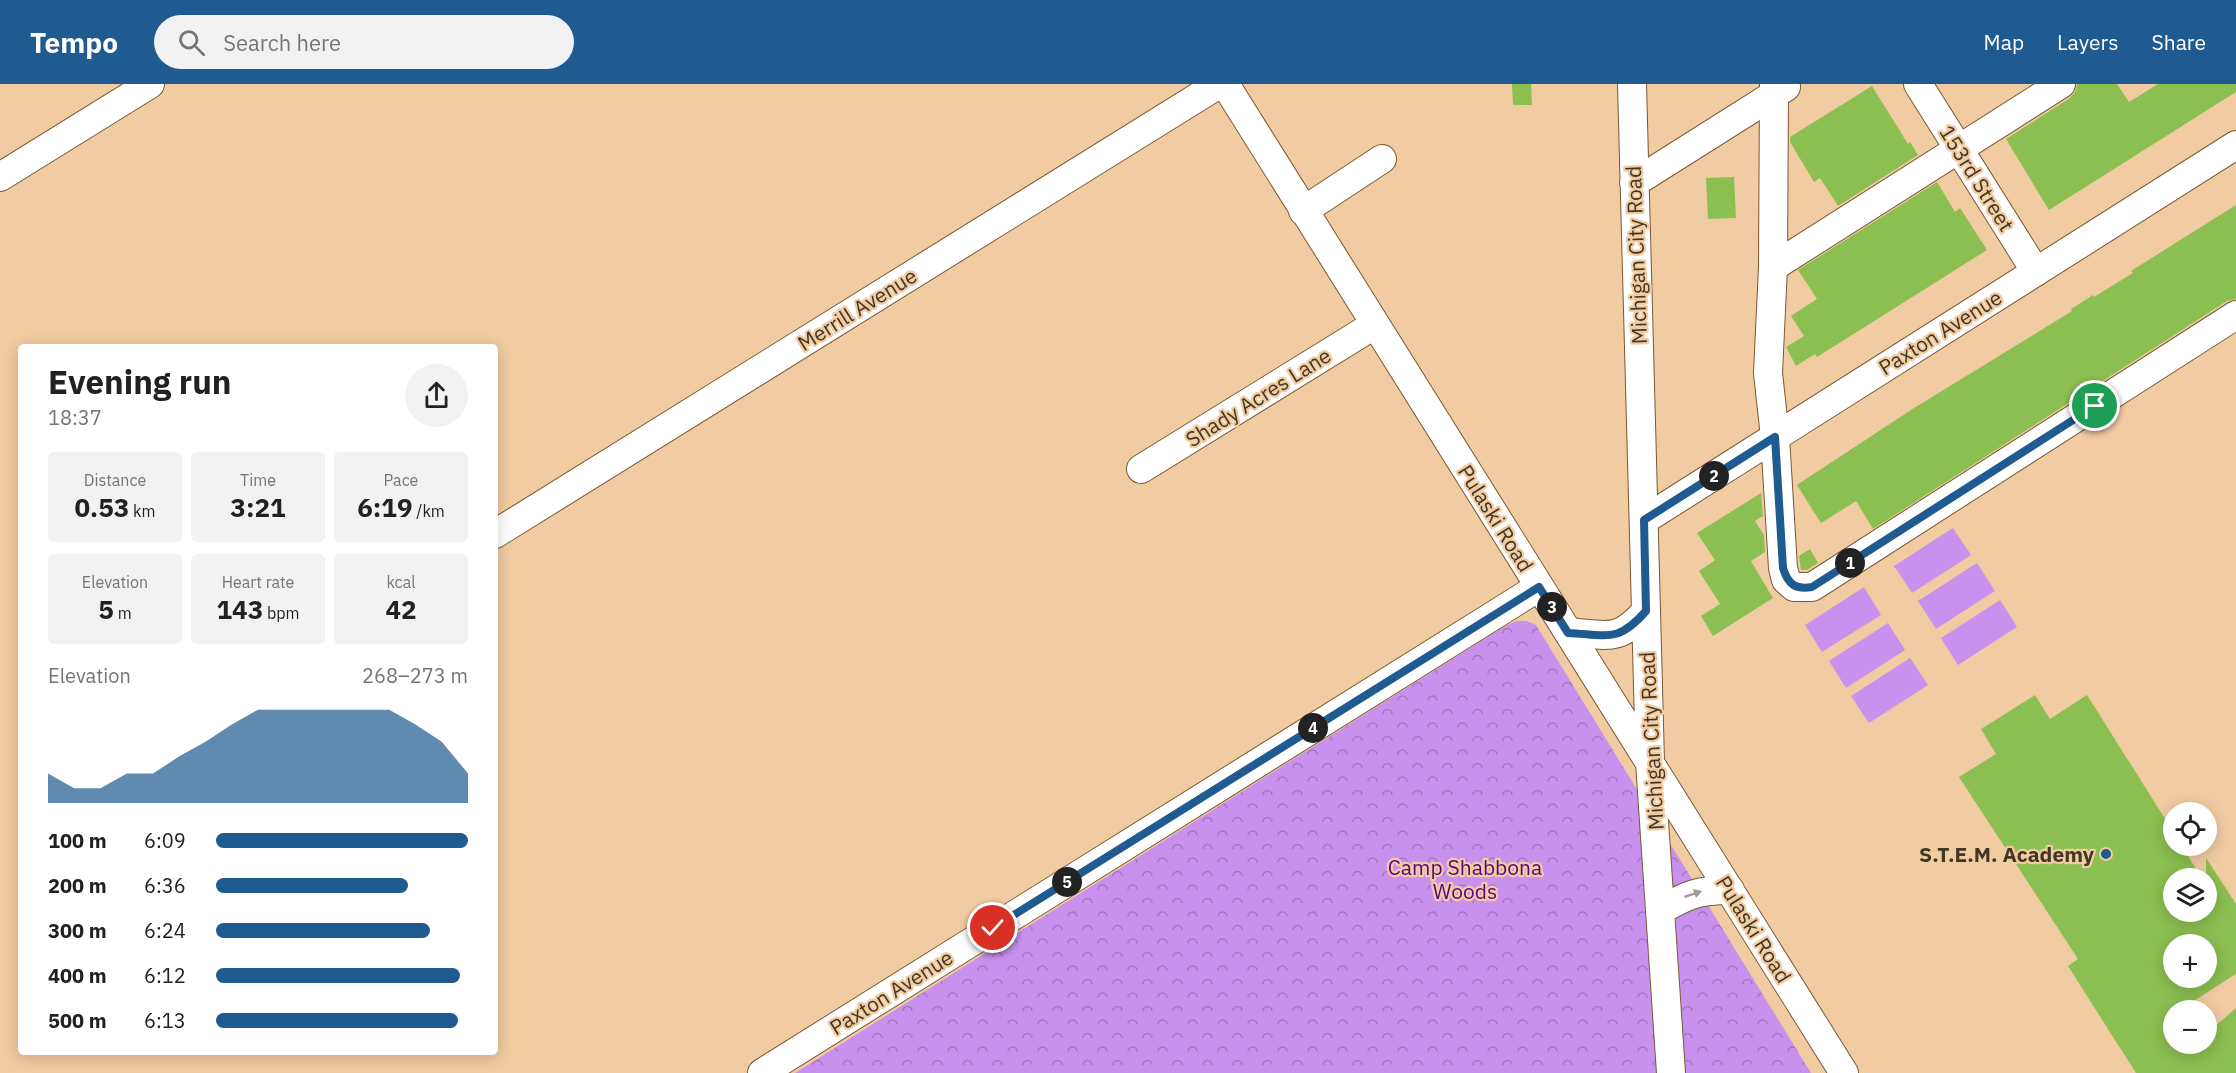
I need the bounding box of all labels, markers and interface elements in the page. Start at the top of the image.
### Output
search box [154,15,574,69]
text: Tempo [30,24,118,61]
icon: search [175,26,208,59]
text: Search here [223,28,341,57]
text: Map [1984,28,2024,56]
text: Layers [2057,28,2119,56]
text: Share [2152,28,2206,56]
street label: 153rd Street [1933,120,2021,236]
street label: Michigan City Road [1619,165,1653,345]
street label: Merrill Avenue [792,261,922,357]
street label: Paxton Avenue [1873,283,2007,381]
street label: Shady Acres Lane [1180,341,1336,453]
text: Evening run [48,360,232,403]
button: share [405,364,468,427]
pin [2069,380,2120,431]
icon: arrive [2078,389,2111,422]
text: 18:37 [48,404,102,431]
street label: Pulaski Road [1452,459,1540,577]
pin: 2 [1699,461,1729,491]
text: 2 [1709,466,1719,486]
text: Distance [84,470,146,490]
text: Time [240,470,276,490]
text: Pace [384,470,418,490]
text: 0.53 [74,490,129,524]
text: 3:21 [230,490,286,524]
text: 6:19 [357,490,413,524]
text: km [129,501,156,521]
text: /km [413,501,445,521]
pin: 1 [1835,548,1865,578]
text: 1 [1845,553,1855,573]
text: Elevation [82,572,148,592]
text: Heart rate [222,572,294,592]
text: kcal [386,572,416,592]
text: 5 [98,592,114,626]
text: 143 [216,592,263,626]
text: 42 [385,592,417,626]
pin: 3 [1537,592,1567,622]
text: 3 [1547,597,1557,617]
text: m [114,603,132,623]
text: bpm [263,603,300,623]
street label: Michigan City Road [1632,651,1670,831]
text: Elevation [48,662,131,689]
text: 268–273 m [362,662,468,689]
pin: 4 [1298,713,1328,743]
text: 4 [1308,718,1318,738]
map controls [2163,802,2217,1054]
button: locate [2163,802,2217,856]
text: 100 m [48,827,107,854]
text: 6:09 [144,827,186,854]
place label: S.T.E.M. Academy [1919,840,2095,868]
marker: S.T.E.M. Academy [2099,847,2113,861]
park label: Camp Shabbona Woods [1388,853,1542,905]
pin: 5 [1052,867,1082,897]
button: layers [2163,868,2217,922]
street label: Pulaski Road [1710,870,1798,988]
text: 200 m [48,872,107,899]
text: 6:36 [144,872,186,899]
text: 5 [1062,872,1072,892]
one-way arrow [1685,889,1703,898]
pin [967,902,1018,953]
icon: check [976,911,1009,944]
text: 300 m [48,917,107,944]
text: 6:24 [144,917,186,944]
button: + [2163,934,2217,988]
street label: Paxton Avenue [824,943,958,1041]
text: 400 m [48,962,107,989]
text: 6:12 [144,962,186,989]
button: − [2163,1000,2217,1054]
text: 500 m [48,1007,107,1034]
text: 6:13 [144,1007,186,1034]

